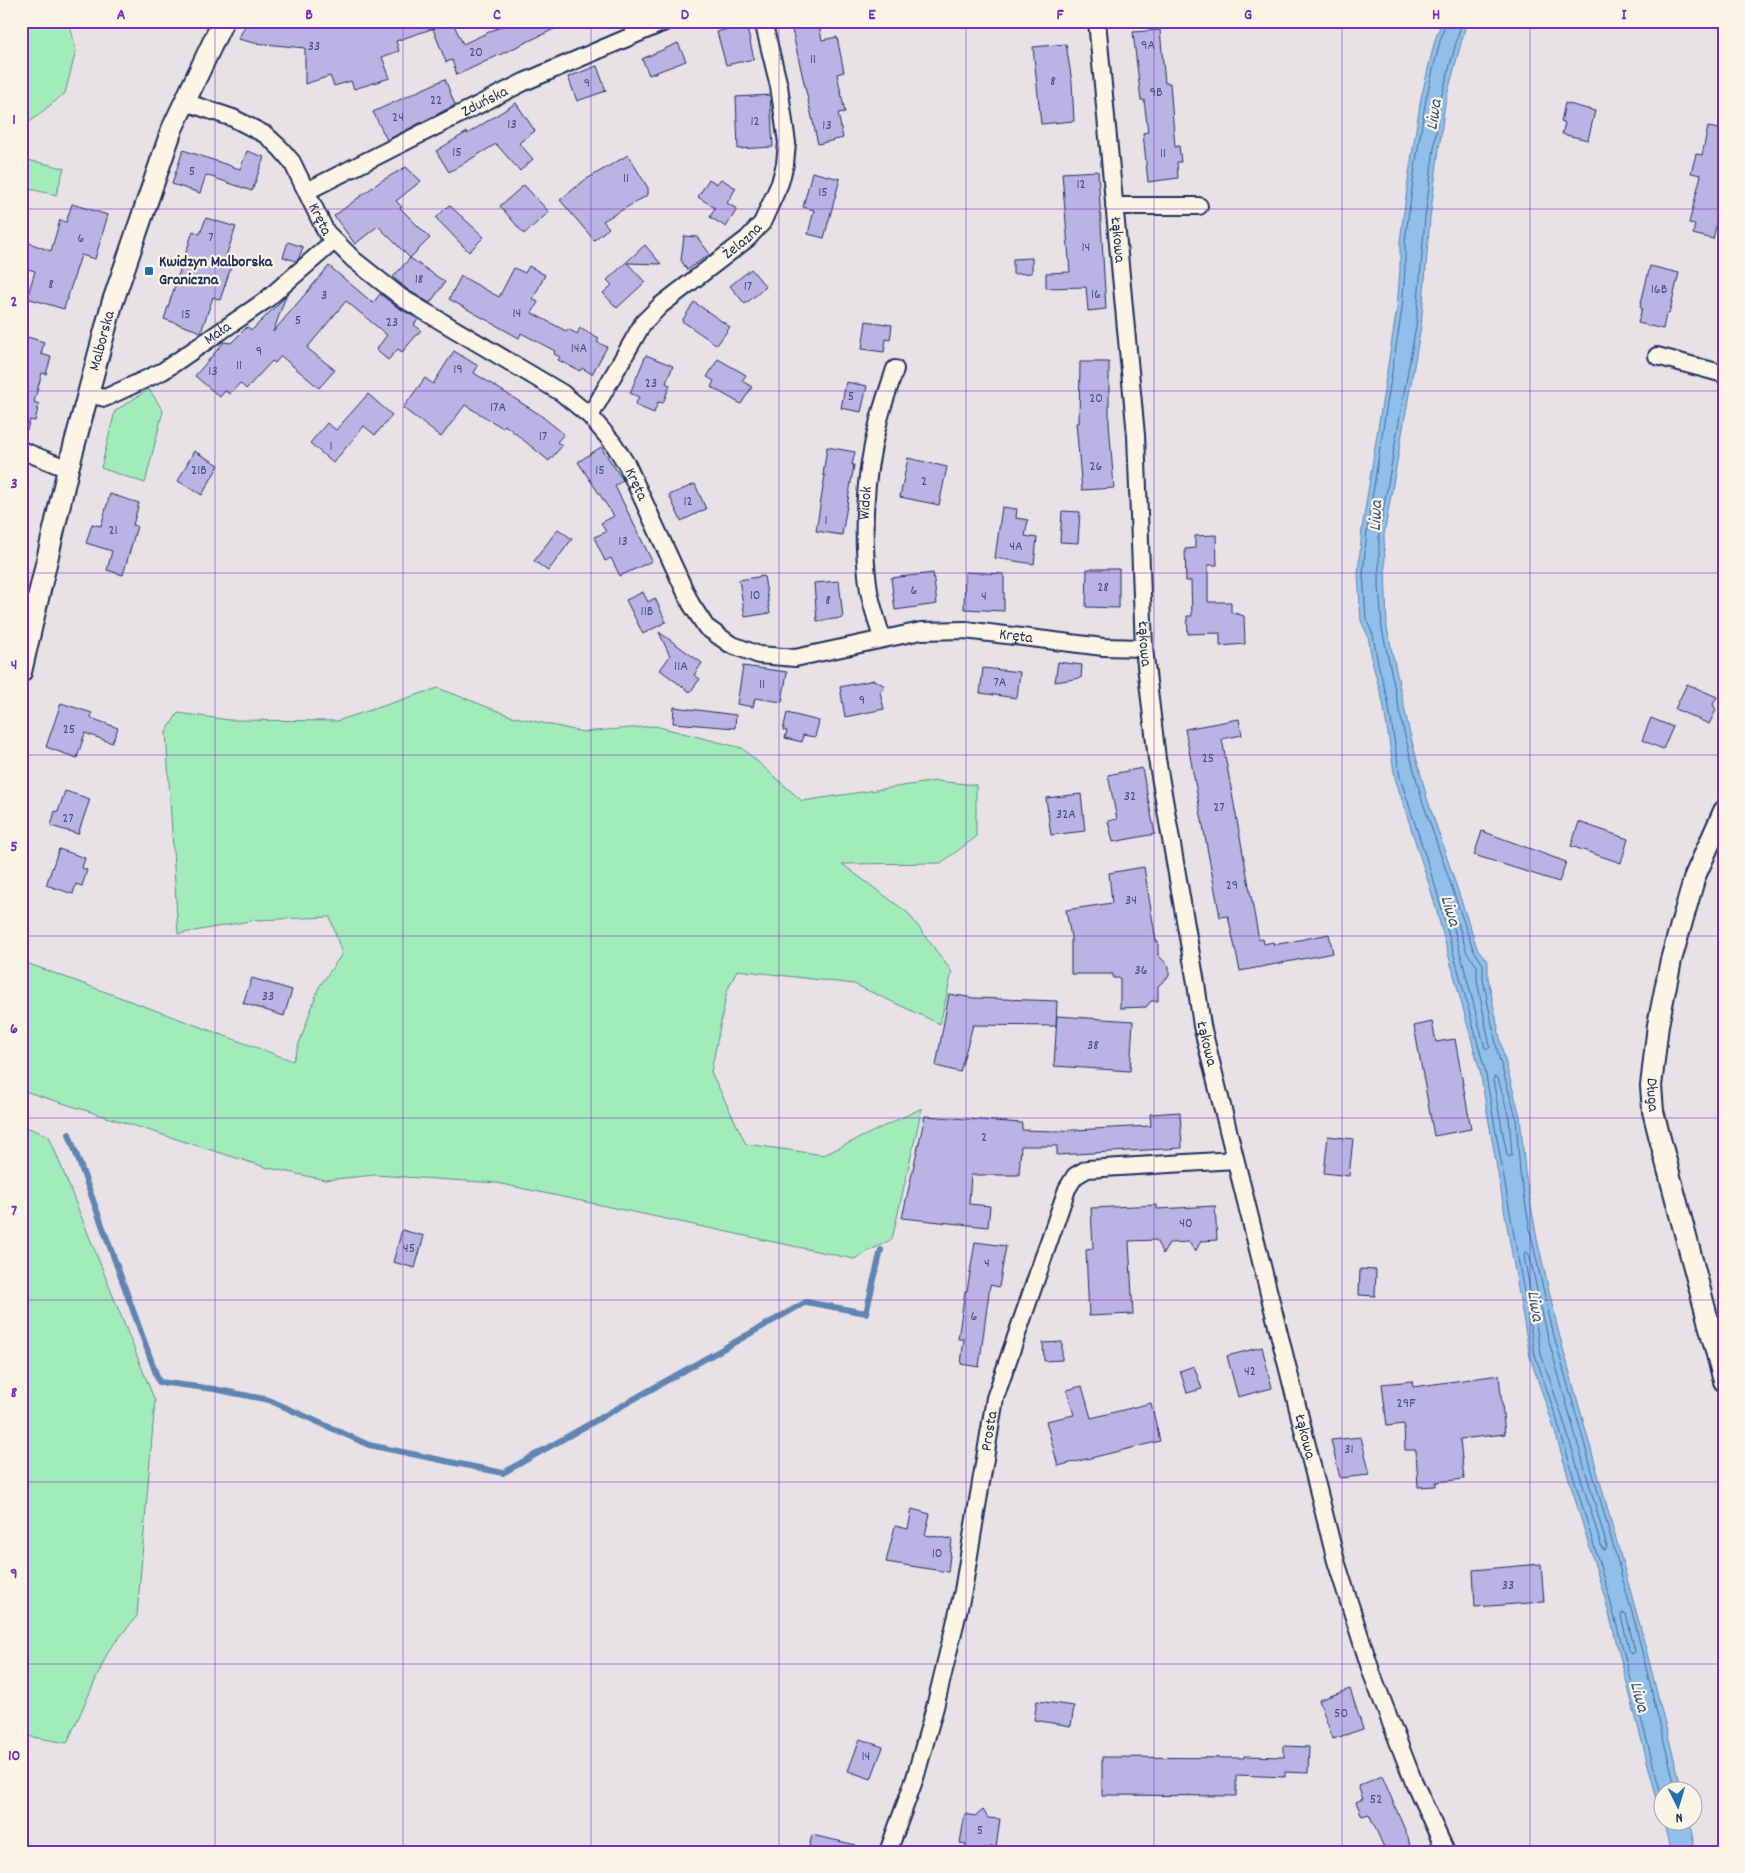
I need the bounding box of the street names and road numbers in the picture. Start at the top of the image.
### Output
street label: Zduńska [457,80,513,123]
street label: Kręta [302,199,338,240]
street label: Łąkowa [1104,215,1131,264]
street label: Żelazna [718,217,768,265]
street label: Malborska [83,308,121,374]
street label: Mała [200,315,236,351]
street label: Kręta [618,464,654,505]
street label: Widok [853,485,878,520]
street label: Łąkowa [1131,620,1158,668]
street label: Kręta [998,623,1035,650]
street label: Łąkowa [1190,1019,1223,1069]
street label: Długa [1640,1077,1665,1113]
street label: Prosta [975,1409,1004,1453]
street label: Łąkowa [1288,1411,1322,1462]

